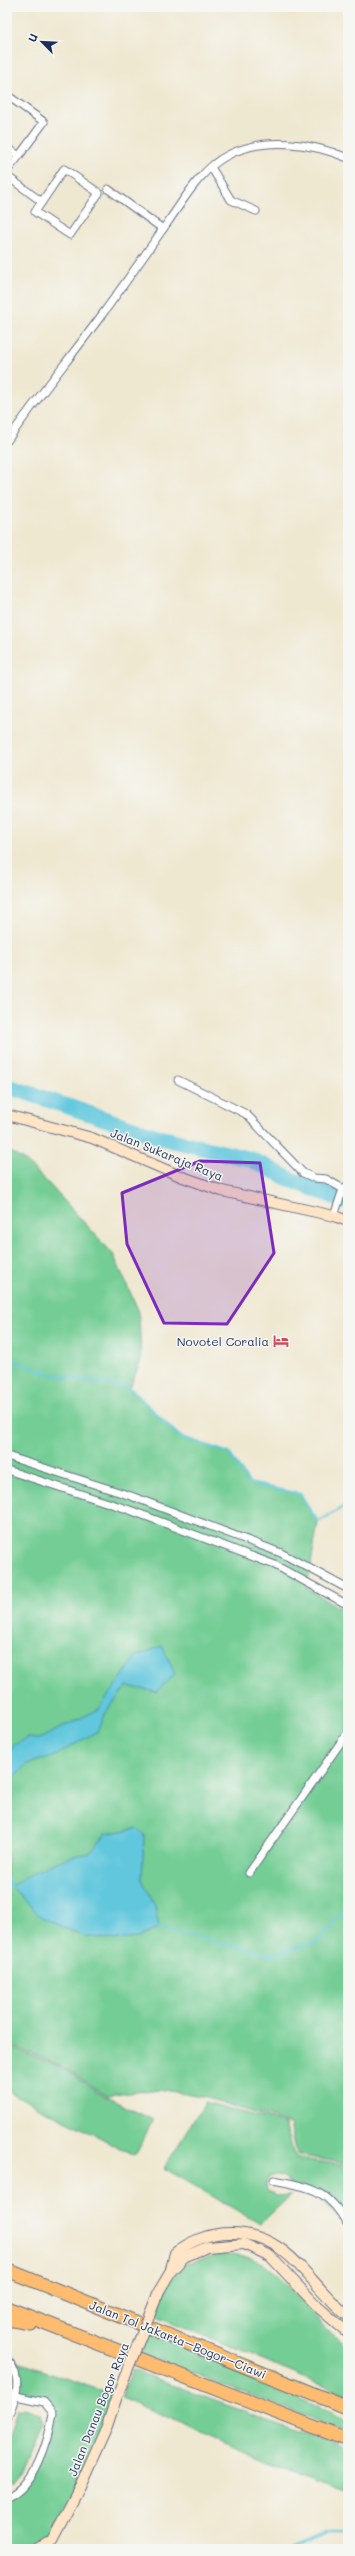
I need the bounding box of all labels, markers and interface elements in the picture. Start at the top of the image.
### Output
north arrow [22,22,62,62]
text: U [24,31,41,44]
street label: Jalan Sukaraja Raya [108,1124,226,1184]
hotel icon: Novotel Coralia [272,1332,290,1350]
place label: Novotel Coralia [177,1333,269,1349]
street label: Jalan Tol Jakarta–Bogor–Ciawi [87,2296,269,2382]
street label: Jalan Danau Bogor Raya [64,2340,132,2478]

